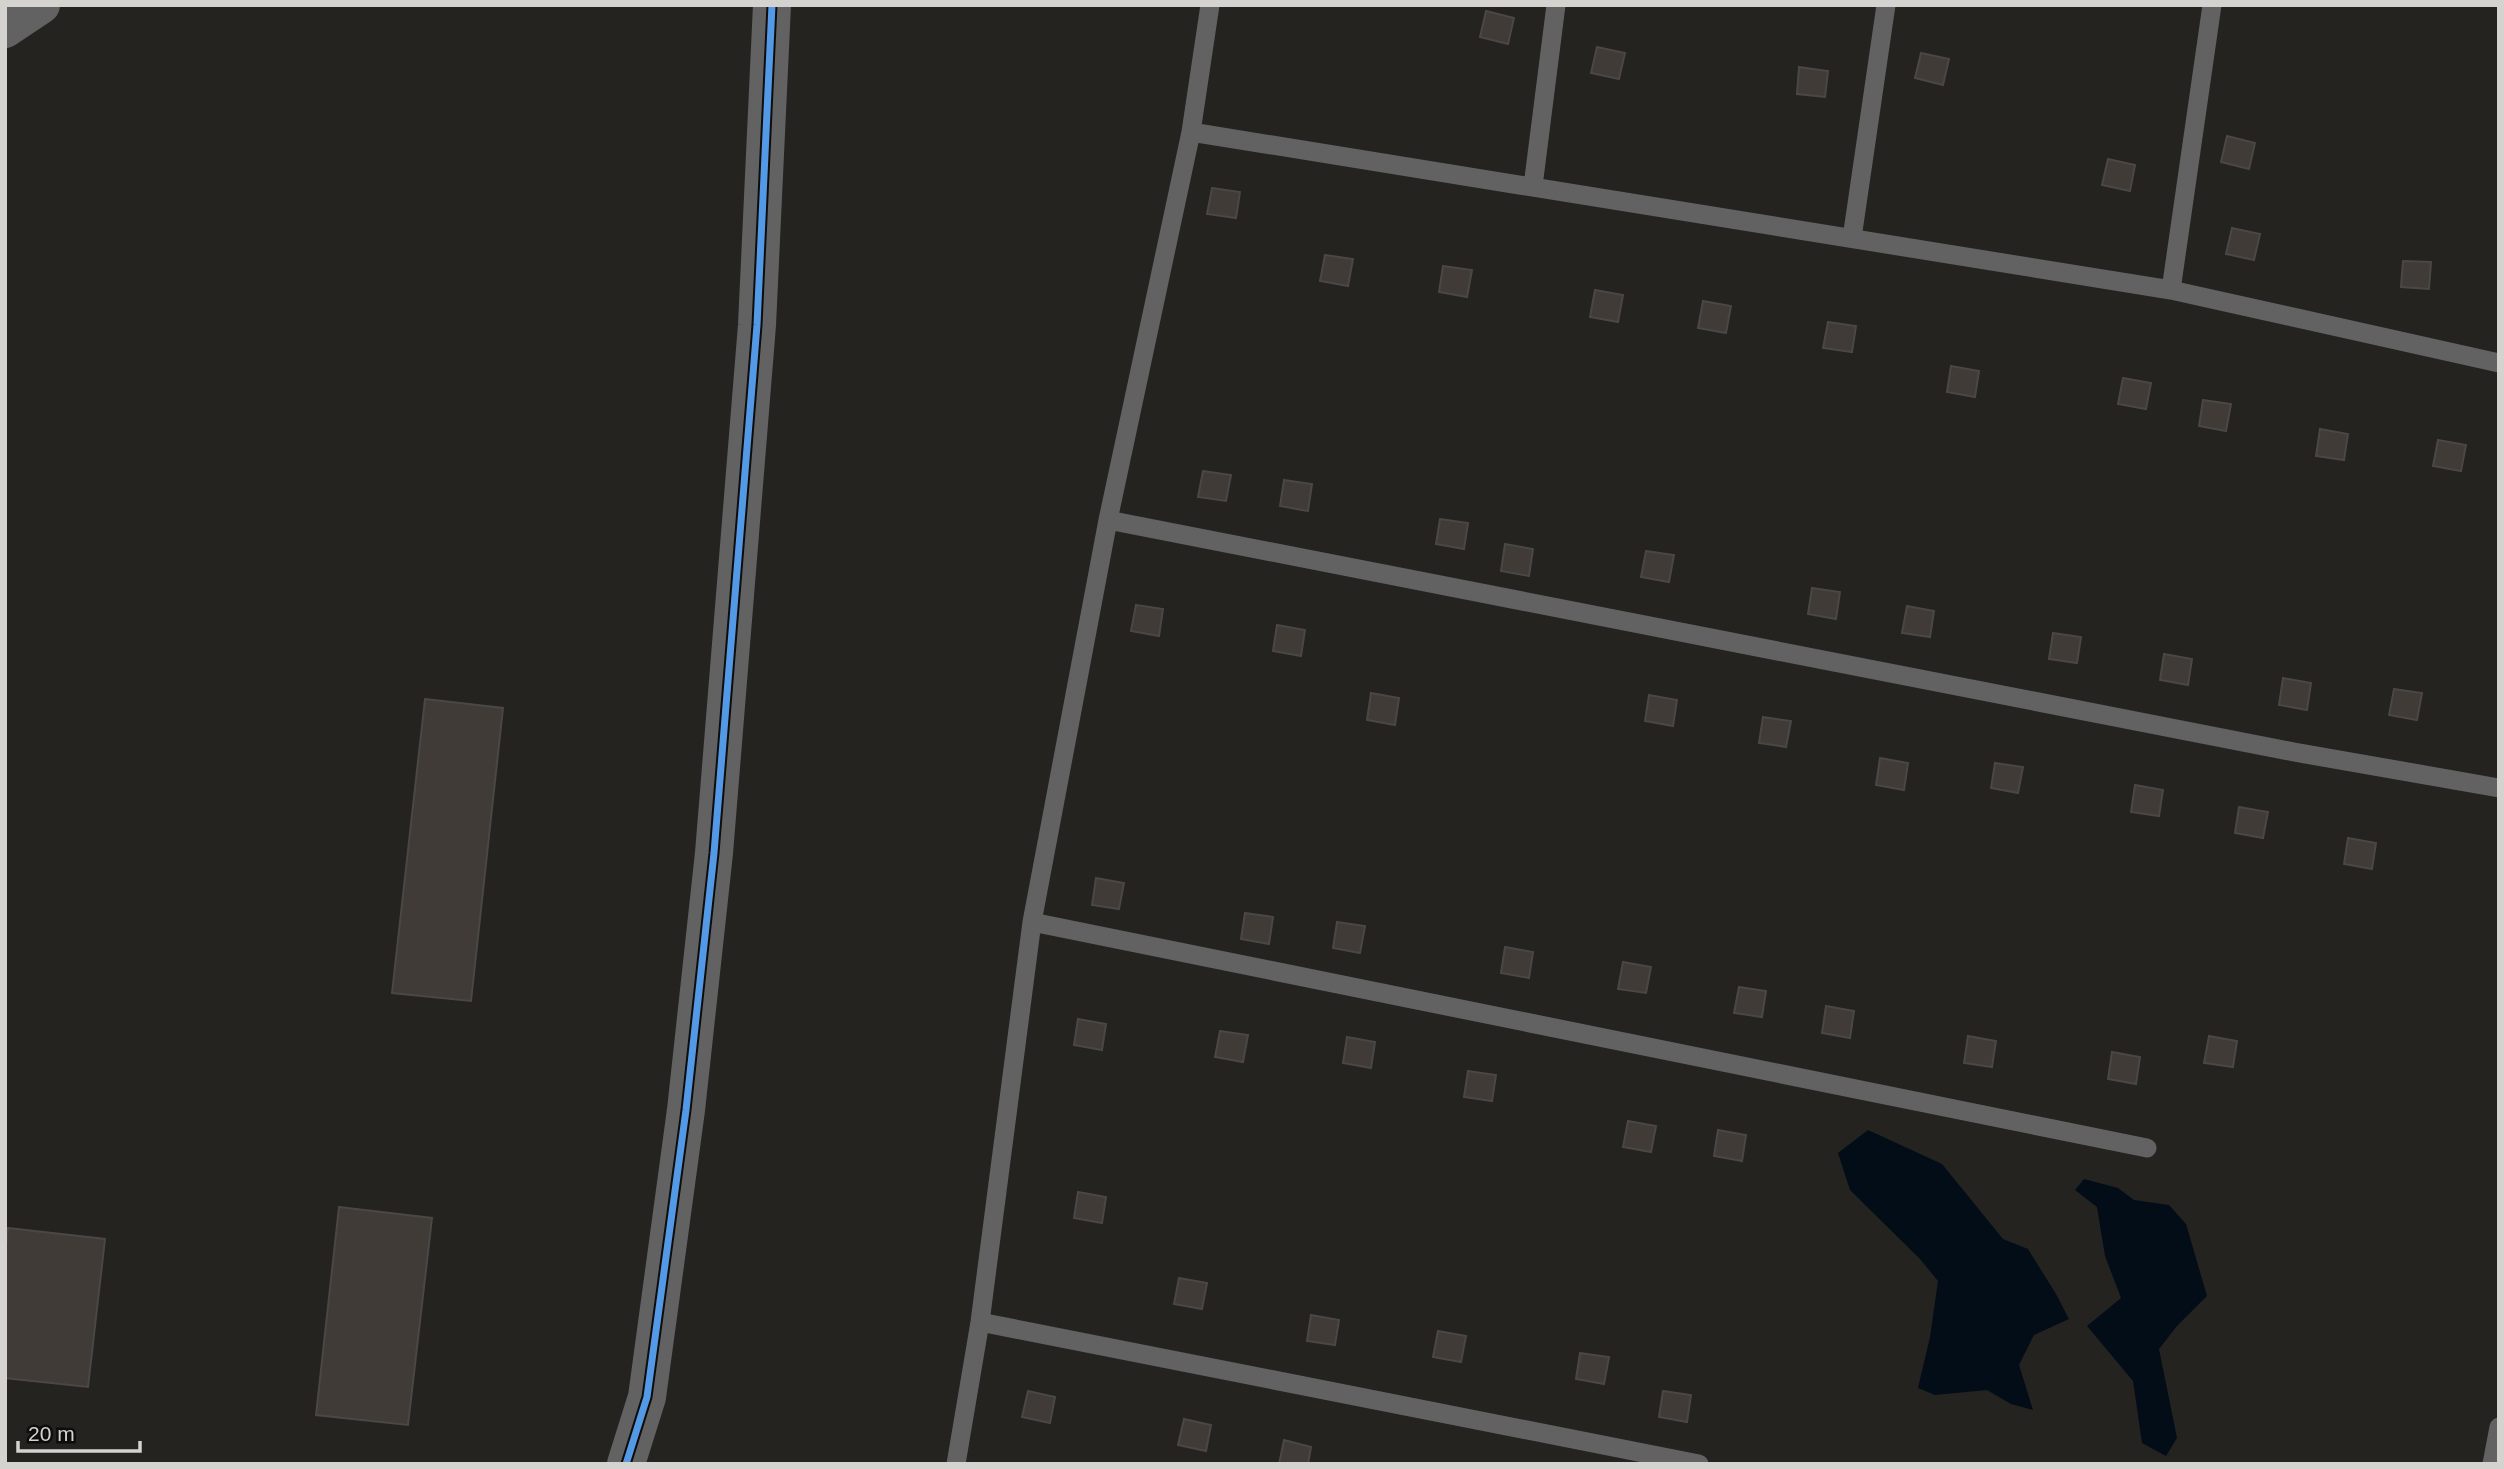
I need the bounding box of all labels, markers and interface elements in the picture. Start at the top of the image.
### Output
scale bar [18,1410,140,1454]
text: 20 m [28,1422,75,1445]

